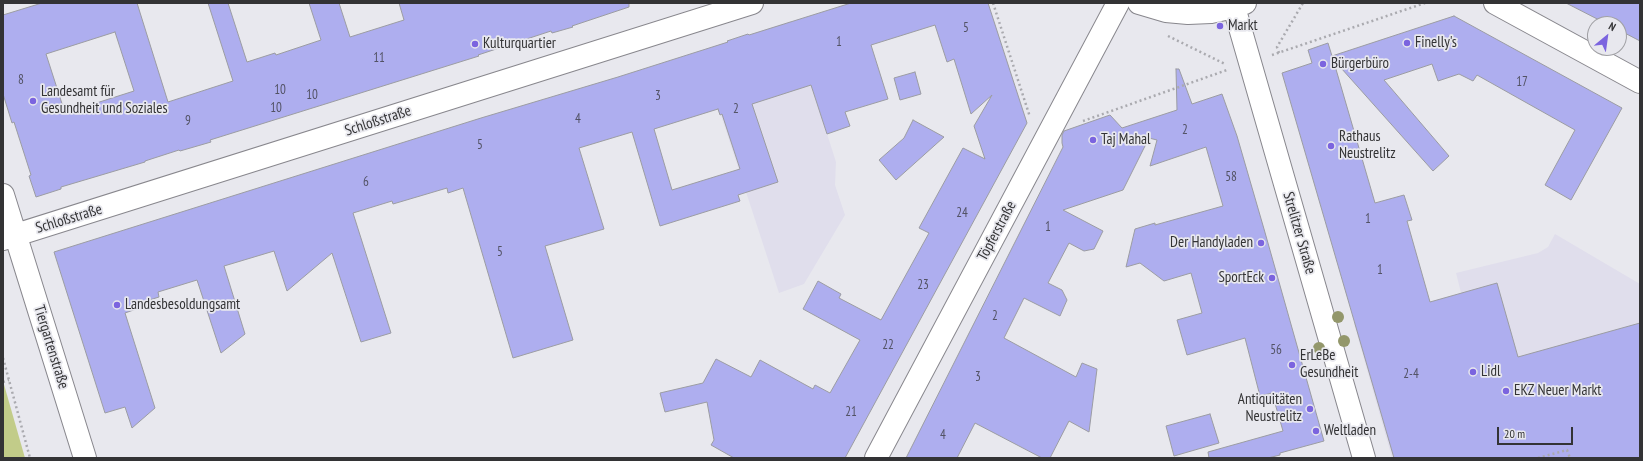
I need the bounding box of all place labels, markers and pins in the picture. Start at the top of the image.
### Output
place label: Markt [1228,17,1258,35]
marker: Markt [1215,21,1225,31]
place label: Finelly's [1415,34,1457,52]
place label: Kulturquartier [483,35,556,53]
marker: Finelly's [1402,38,1412,48]
marker: Kulturquartier [470,39,480,49]
place label: Bürgerbüro [1331,55,1389,73]
marker: Bürgerbüro [1318,59,1328,69]
place label: Landesamt für Gesundheit und Soziales [41,83,167,118]
marker: Landesamt für Gesundheit und Soziales [28,96,38,106]
place label: Rathaus Neustrelitz [1339,128,1396,163]
place label: Taj Mahal [1101,131,1150,149]
marker: Taj Mahal [1088,135,1098,145]
marker: Rathaus Neustrelitz [1326,141,1336,151]
place label: Der Handyladen [1170,234,1253,252]
marker: Der Handyladen [1256,238,1266,248]
place label: SportEck [1218,269,1264,287]
marker: SportEck [1267,273,1277,283]
place label: Landesbesoldungsamt [125,296,240,314]
marker: Landesbesoldungsamt [112,300,122,310]
place label: ErLeBe Gesundheit [1300,347,1358,382]
marker: ErLeBe Gesundheit [1287,360,1297,370]
place label: Lidl [1481,363,1500,381]
marker: Lidl [1468,367,1478,377]
place label: EKZ Neuer Markt [1514,382,1601,400]
marker: EKZ Neuer Markt [1501,386,1511,396]
place label: Antiquitäten Neustrelitz [1238,391,1302,426]
marker: Antiquitäten Neustrelitz [1305,404,1315,414]
place label: Weltladen [1324,422,1376,440]
marker: Weltladen [1311,426,1321,436]

